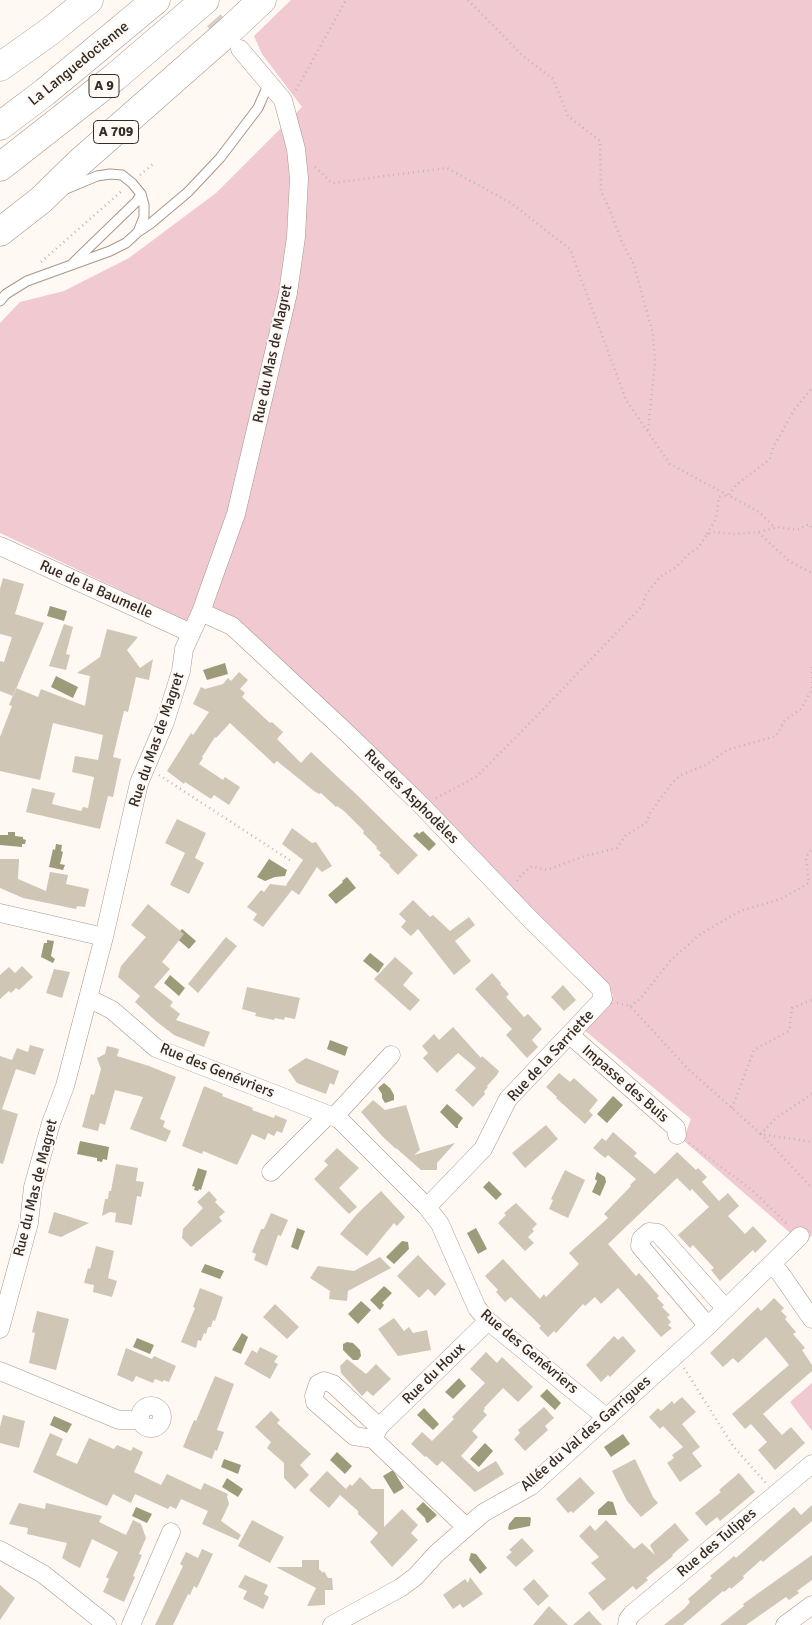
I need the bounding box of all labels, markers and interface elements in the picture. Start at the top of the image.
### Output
street label: La Languedocienne [25,18,133,110]
road number: A 9 [89,74,119,98]
road number: A 709 [94,120,138,144]
street label: Rue du Mas de Magret [250,283,296,425]
street label: Rue de la Baumelle [37,557,155,623]
street label: Rue du Mas de Magret [126,670,188,810]
street label: Rue des Asphodèles [360,746,462,848]
street label: Rue de la Sarriette [504,1007,598,1105]
street label: Rue des Genévriers [157,1040,277,1102]
street label: Impasse des Buis [578,1041,672,1127]
street label: Rue du Mas de Magret [10,1117,62,1259]
street label: Rue des Genévriers [477,1306,581,1398]
street label: Rue du Houx [399,1340,469,1408]
street label: Allée du Val des Garrigues [517,1373,655,1495]
street label: Rue des Tulipes [674,1505,760,1581]

